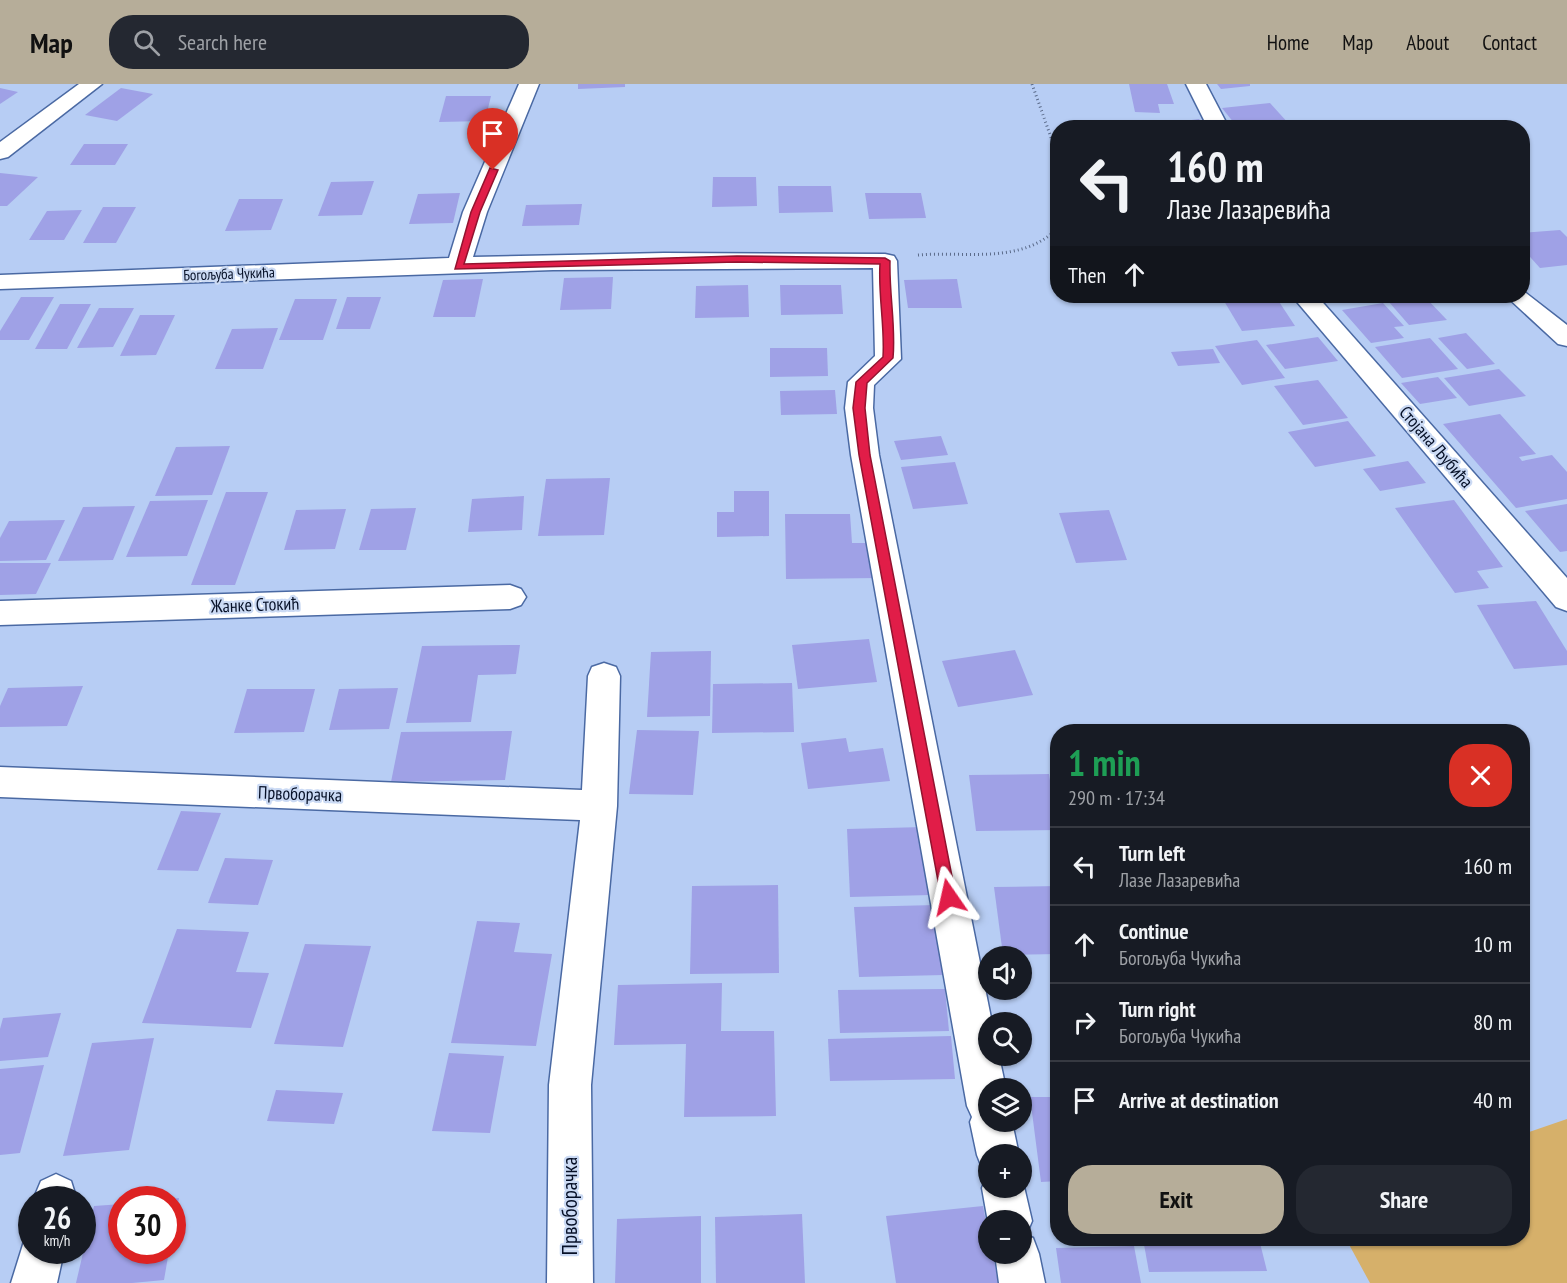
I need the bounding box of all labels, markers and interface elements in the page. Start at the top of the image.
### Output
search box [109,15,529,69]
text: Map [30,24,73,61]
icon: search [130,26,163,59]
text: Search here [178,28,267,56]
text: Home [1267,29,1309,56]
text: Map [1342,29,1373,56]
text: About [1406,29,1449,56]
text: Contact [1482,29,1537,56]
pin [467,108,518,170]
icon: arrive [476,117,509,150]
text: 160 m [1167,139,1264,194]
icon: left [1068,144,1146,222]
text: Лазе Лазаревића [1167,192,1331,226]
icon: ahead [1118,258,1151,291]
text: Then [1068,261,1106,289]
street label: Богољуба Чукића [183,262,275,285]
street label: Стојана Љубића [1394,401,1478,492]
street label: Жанке Стокић [209,591,300,618]
text: 1 min [1068,739,1141,786]
button: close [1449,744,1512,807]
street label: Првоборачка [258,781,343,806]
text: 290 m · 17:34 [1068,785,1165,811]
text: Turn left [1119,839,1185,867]
icon: left [1068,850,1101,883]
text: 160 m [1463,852,1512,880]
position arrow [917,865,981,929]
text: Лазе Лазаревића [1119,867,1240,893]
text: Continue [1119,917,1189,945]
icon: ahead [1068,928,1101,961]
text: 10 m [1473,930,1512,958]
text: Богољуба Чукића [1119,945,1241,971]
map controls [978,946,1032,1264]
button: sound [978,946,1032,1000]
text: Turn right [1119,995,1196,1023]
icon: right [1068,1006,1101,1039]
text: 80 m [1473,1008,1512,1036]
button: search [978,1012,1032,1066]
text: Богољуба Чукића [1119,1023,1241,1049]
button: layers [978,1078,1032,1132]
icon: arrive [1068,1084,1101,1117]
text: Arrive at destination [1119,1086,1279,1114]
text: 40 m [1473,1086,1512,1114]
button: + [978,1144,1032,1198]
street label: Првоборачка [556,1157,583,1255]
button: Exit [1068,1165,1284,1234]
button: Share [1296,1165,1512,1234]
speed limit sign: 30 [108,1186,186,1264]
text: 26 [43,1198,71,1237]
button: − [978,1210,1032,1264]
text: km/h [44,1231,70,1250]

